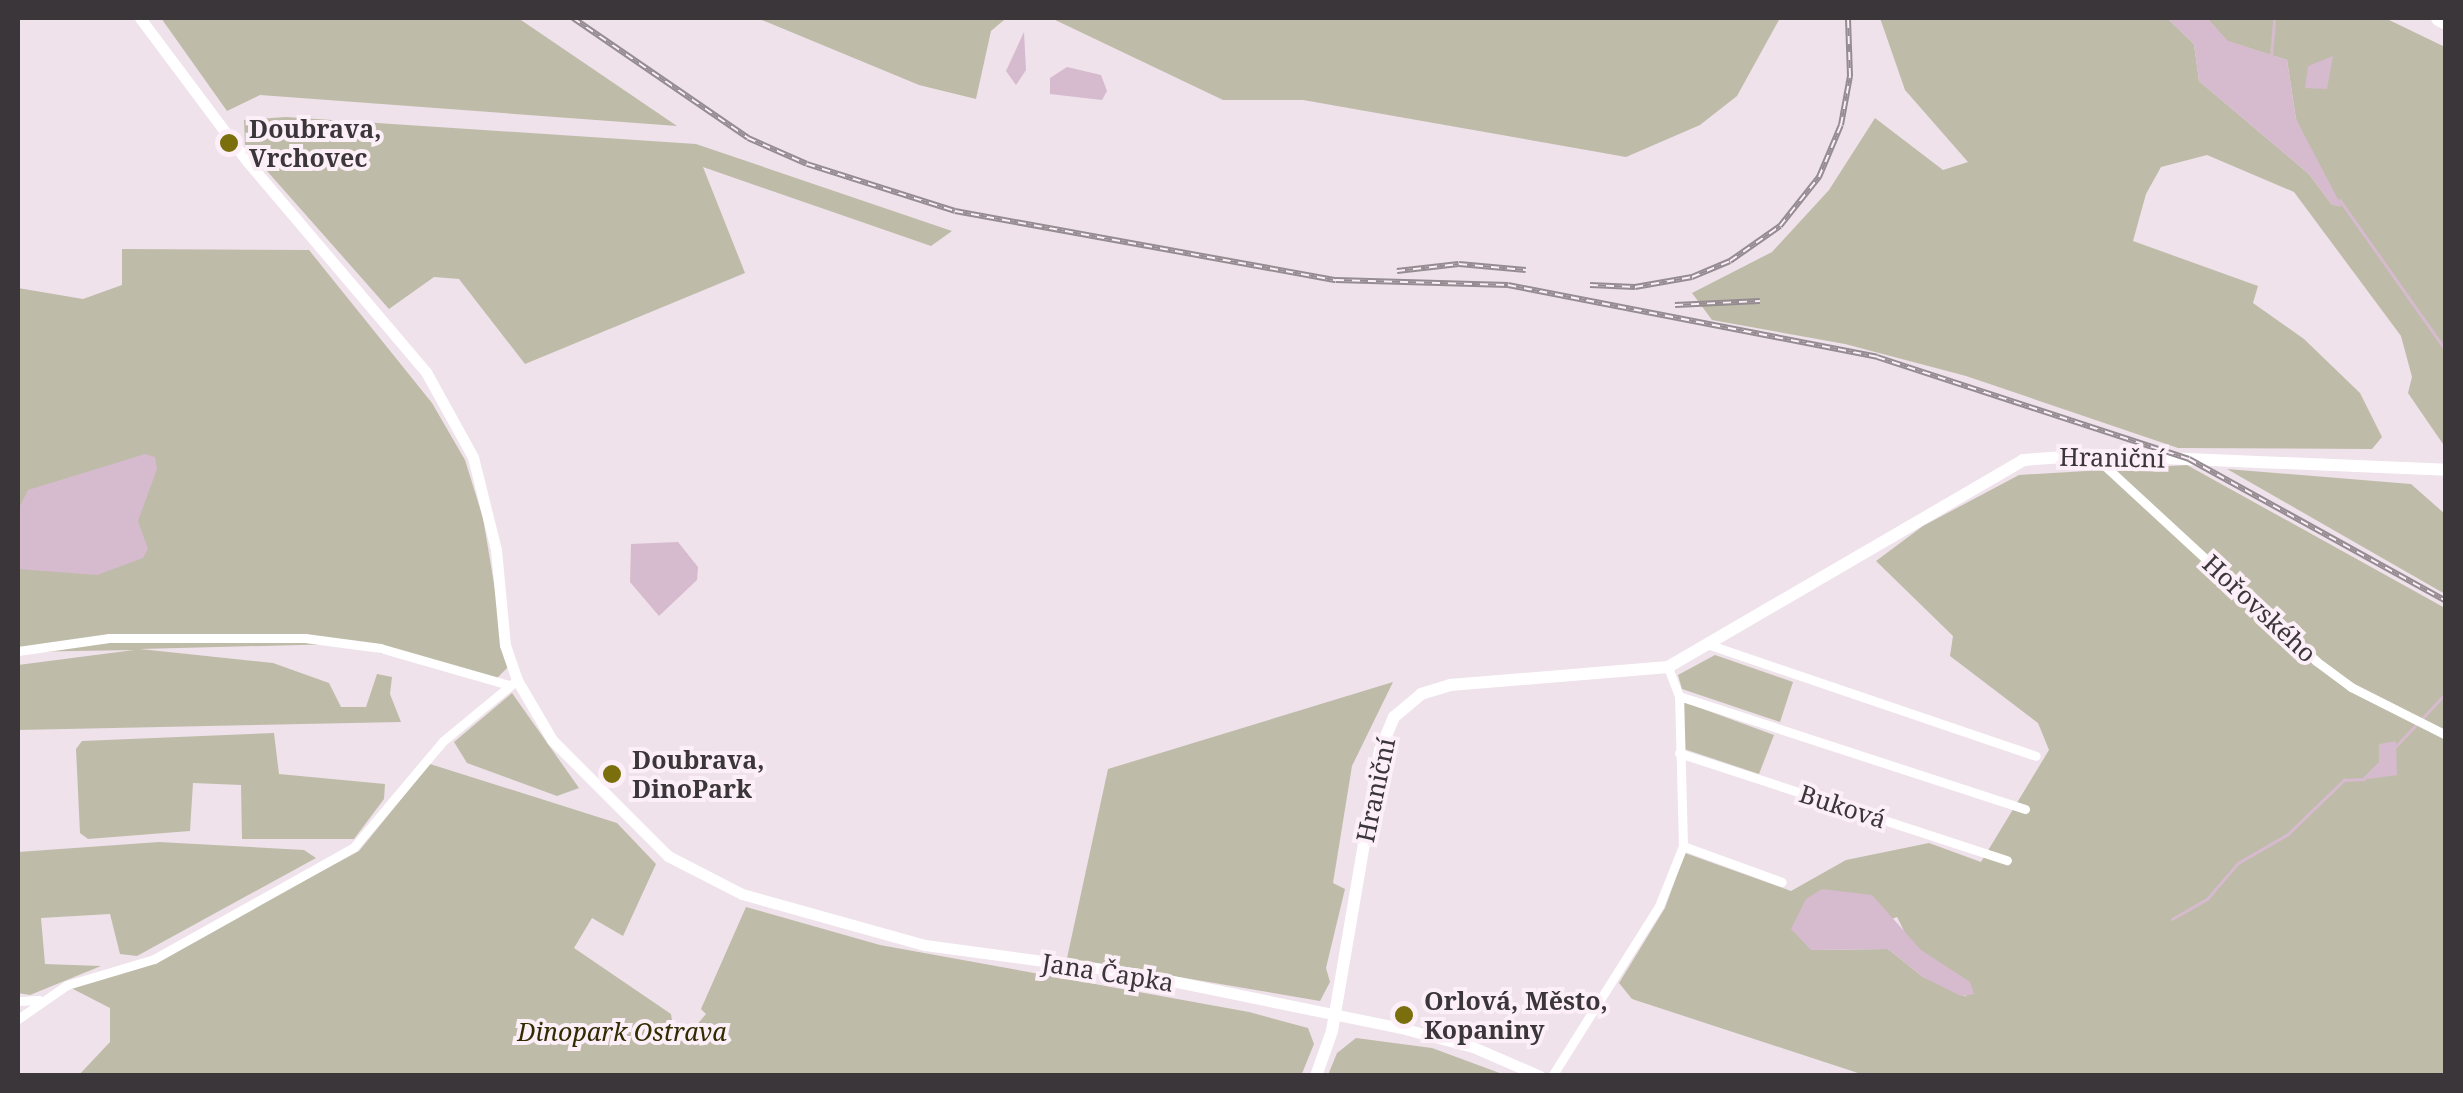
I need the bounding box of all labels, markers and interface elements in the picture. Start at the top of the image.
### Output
place label: Doubrava, Vrchovec [249,114,381,173]
marker: Doubrava, Vrchovec [218,132,240,154]
street label: Hraniční [2059,441,2165,473]
street label: Hořovského [2197,548,2323,668]
street label: Hraniční [1349,735,1401,845]
place label: Doubrava, DinoPark [632,745,764,804]
marker: Doubrava, DinoPark [601,763,623,785]
street label: Buková [1796,778,1890,834]
street label: Jana Čapka [1040,947,1176,997]
place label: Orlová, Město, Kopaniny [1424,986,1608,1045]
marker: Orlová, Město, Kopaniny [1393,1004,1415,1026]
park label: Dinopark Ostrava [517,1016,727,1046]

